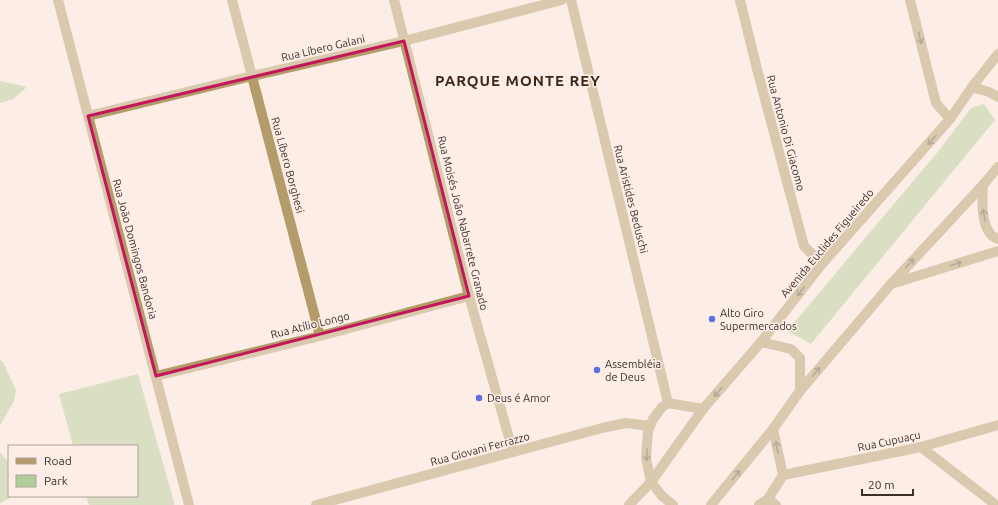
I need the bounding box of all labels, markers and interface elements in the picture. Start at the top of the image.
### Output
one-way arrow [916,31,924,44]
street label: Rua Líbero Galani [280,33,366,63]
district label: PARQUE MONTE REY [435,72,601,89]
street label: Rua Antonio Di Giacomo [765,74,807,192]
street label: Rua Líbero Borghesi [269,116,307,214]
street label: Rua Moisés João Nabarrete Granado [435,135,491,311]
one-way arrow [927,135,936,145]
street label: Rua Aristides Beduschi [612,143,650,255]
street label: Rua João Domingos Bandoria [110,178,160,320]
street label: Avenida Euclides Figueiredo [778,186,876,300]
one-way arrow [980,209,988,222]
one-way arrow [905,259,914,269]
one-way arrow [949,260,962,267]
one-way arrow [796,286,805,297]
place label: Alto Giro Supermercados [720,307,797,332]
street label: Rua Atílio Longo [269,309,351,341]
marker: Alto Giro Supermercados [707,314,717,324]
place label: Assembléia de Deus [605,358,661,383]
marker: Assembléia de Deus [592,365,602,375]
one-way arrow [812,367,821,378]
one-way arrow [714,386,723,397]
place label: Deus é Amor [487,392,551,404]
marker: Deus é Amor [474,393,484,403]
street label: Rua Cupuaçu [856,428,922,454]
street label: Rua Giovani Ferrazzo [429,430,531,468]
one-way arrow [772,441,780,454]
legend [8,445,138,497]
one-way arrow [643,448,651,461]
text: Road [44,454,72,467]
one-way arrow [732,469,740,480]
scale bar [862,471,913,497]
text: Park [44,474,68,487]
text: 20 m [868,478,895,491]

